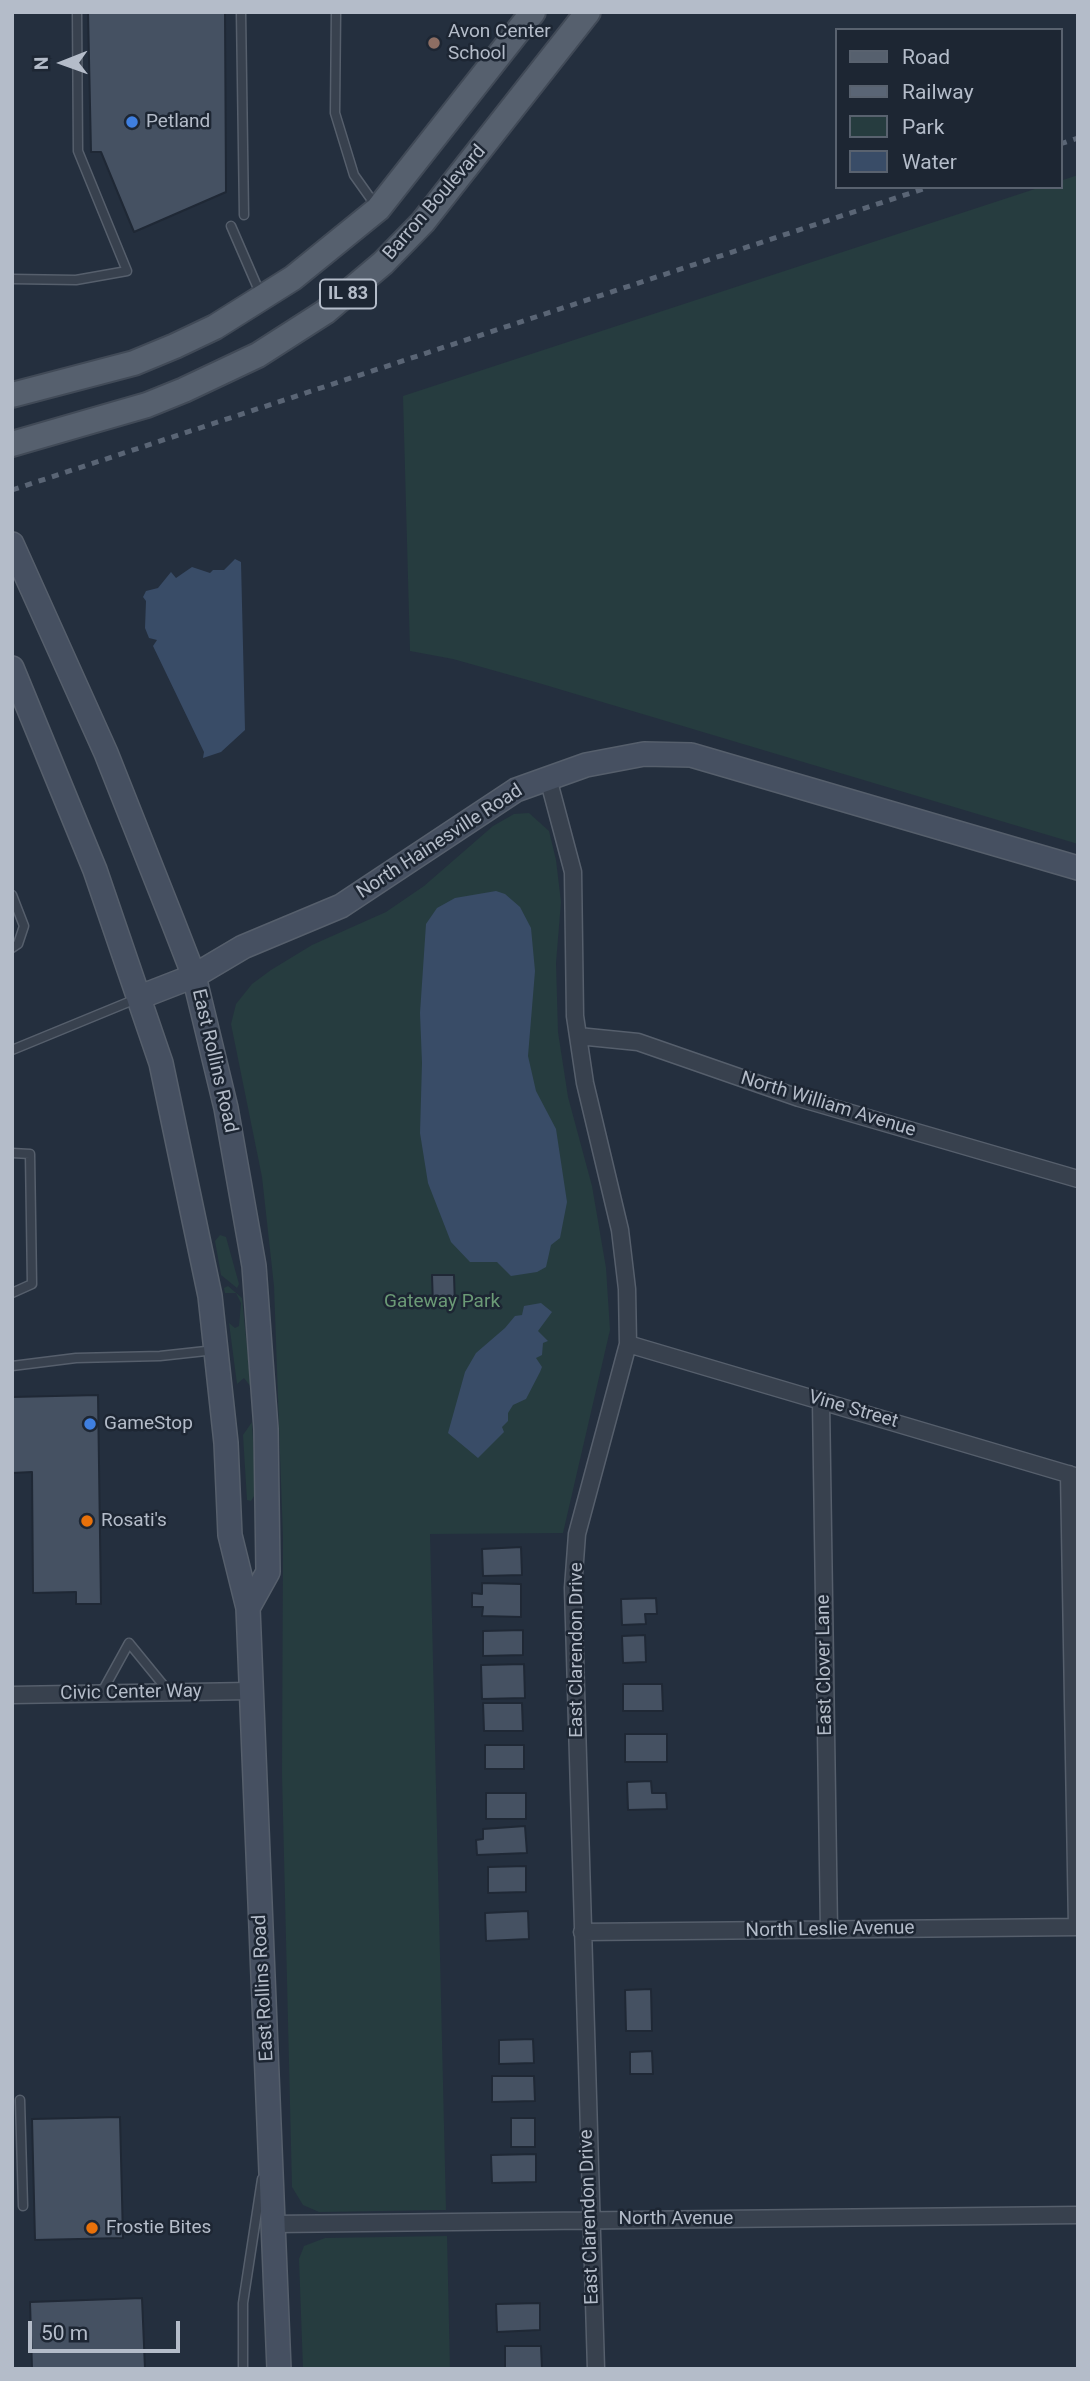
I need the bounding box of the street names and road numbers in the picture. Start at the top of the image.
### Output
street label: Barron Boulevard [379,141,491,265]
road number: IL 83 [320,280,376,308]
street label: North Hainesville Road [353,780,527,904]
street label: East Rollins Road [186,987,242,1135]
street label: North William Avenue [738,1068,918,1142]
street label: Vine Street [806,1386,900,1434]
street label: East Clarendon Drive [566,1562,588,1738]
street label: East Clover Lane [812,1594,838,1736]
street label: Civic Center Way [60,1680,202,1706]
street label: East Rollins Road [249,1914,279,2062]
street label: North Leslie Avenue [745,1917,915,1943]
street label: East Clarendon Drive [576,2129,604,2305]
street label: North Avenue [619,2208,733,2230]

